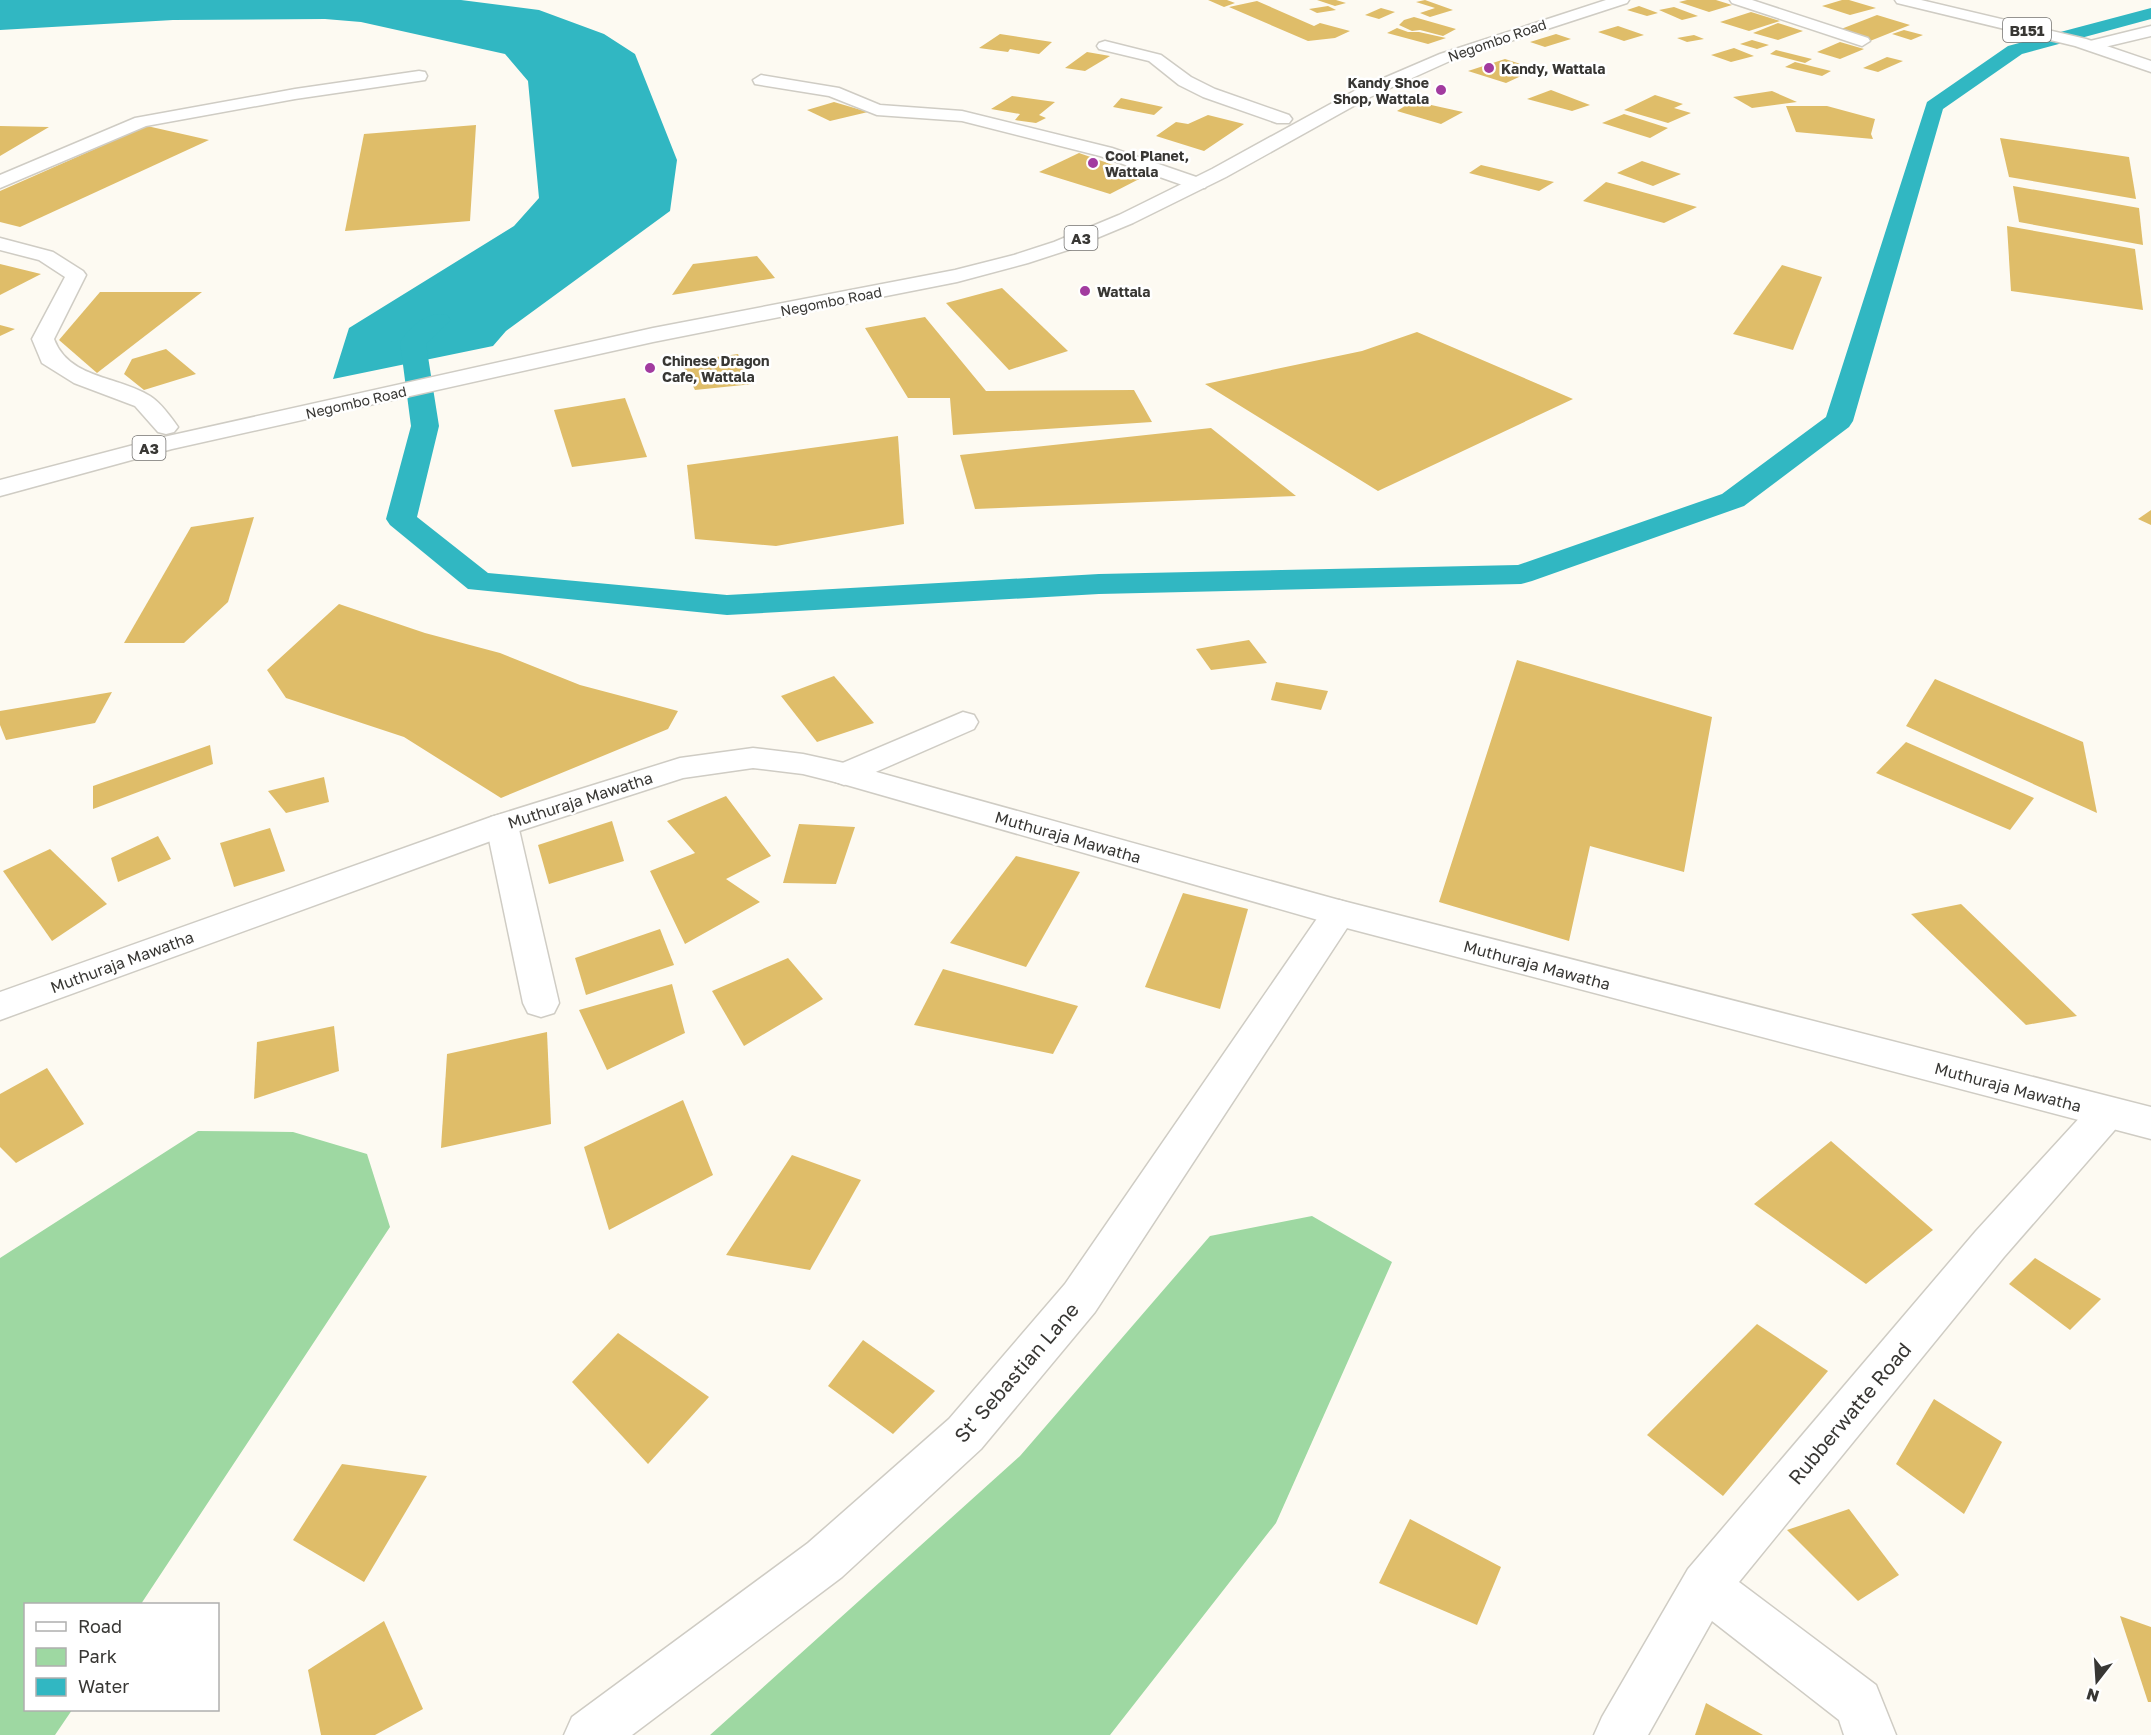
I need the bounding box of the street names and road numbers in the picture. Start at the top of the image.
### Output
street label: Negombo Road [1446,15,1548,65]
road number: B151 [2003,18,2051,42]
road number: A3 [1064,226,1098,250]
street label: Negombo Road [779,283,883,319]
street label: Negombo Road [304,382,408,422]
road number: A3 [132,436,166,460]
street label: Muthuraja Mawatha [505,767,655,833]
street label: Muthuraja Mawatha [993,807,1143,867]
street label: Muthuraja Mawatha [48,927,196,997]
street label: Muthuraja Mawatha [1461,936,1613,994]
street label: Muthuraja Mawatha [1932,1058,2084,1116]
street label: St' Sebastian Lane [949,1297,1083,1447]
street label: Rubberwatte Road [1783,1337,1915,1489]

